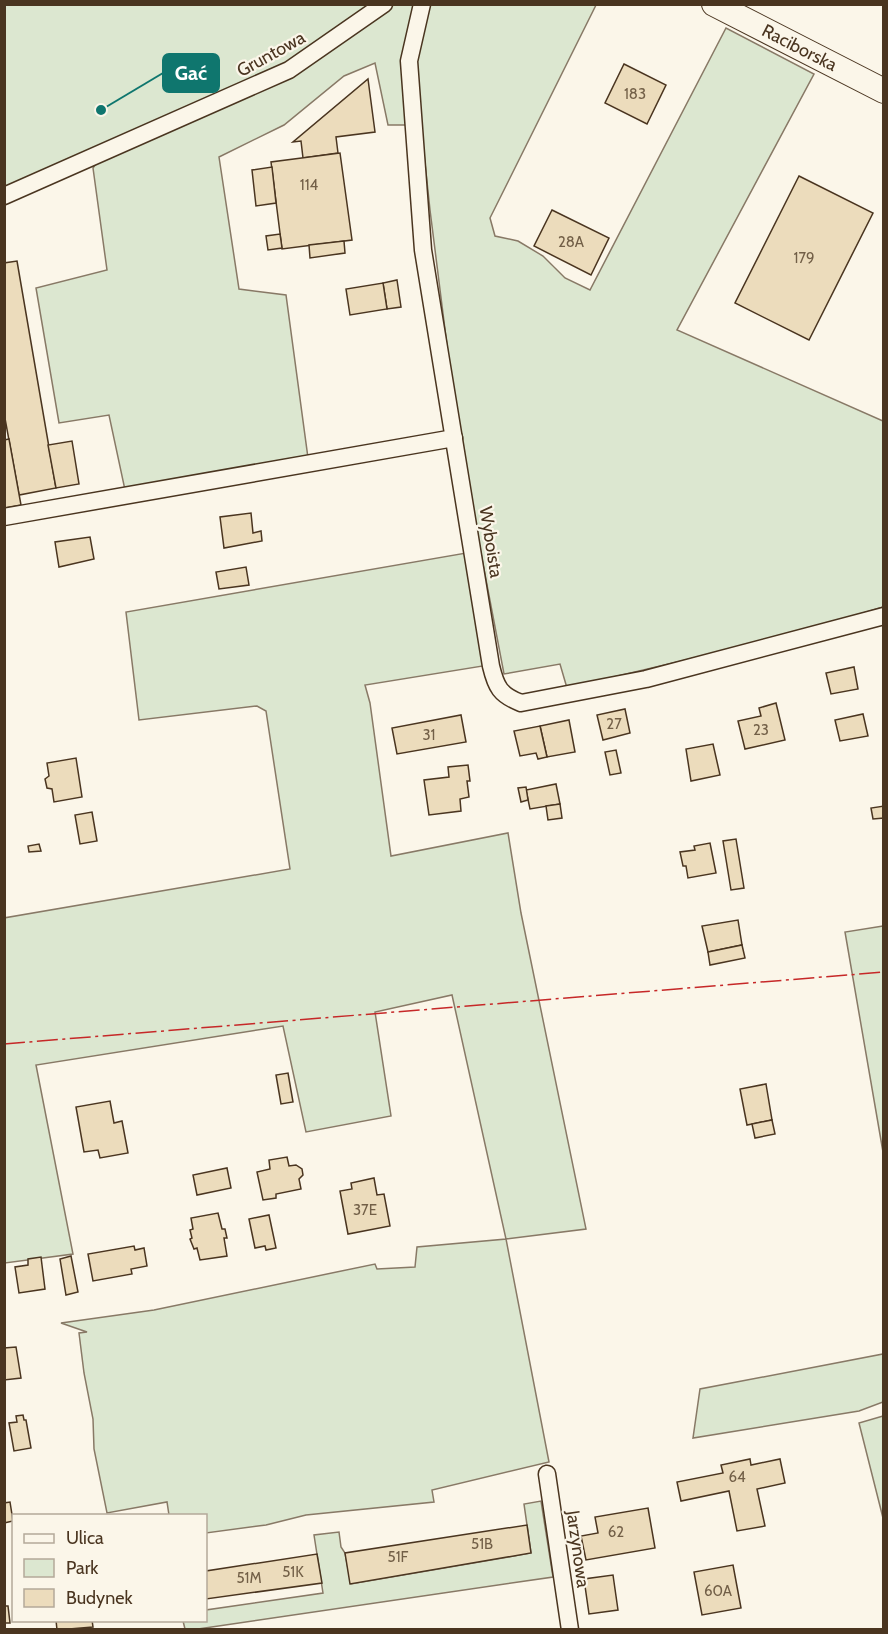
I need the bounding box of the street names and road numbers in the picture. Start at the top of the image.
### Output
street label: Raciborska [758,19,841,76]
street label: Gruntowa [233,26,309,82]
street label: Wyboista [475,505,508,580]
street label: Jarzynowa [562,1508,594,1589]

